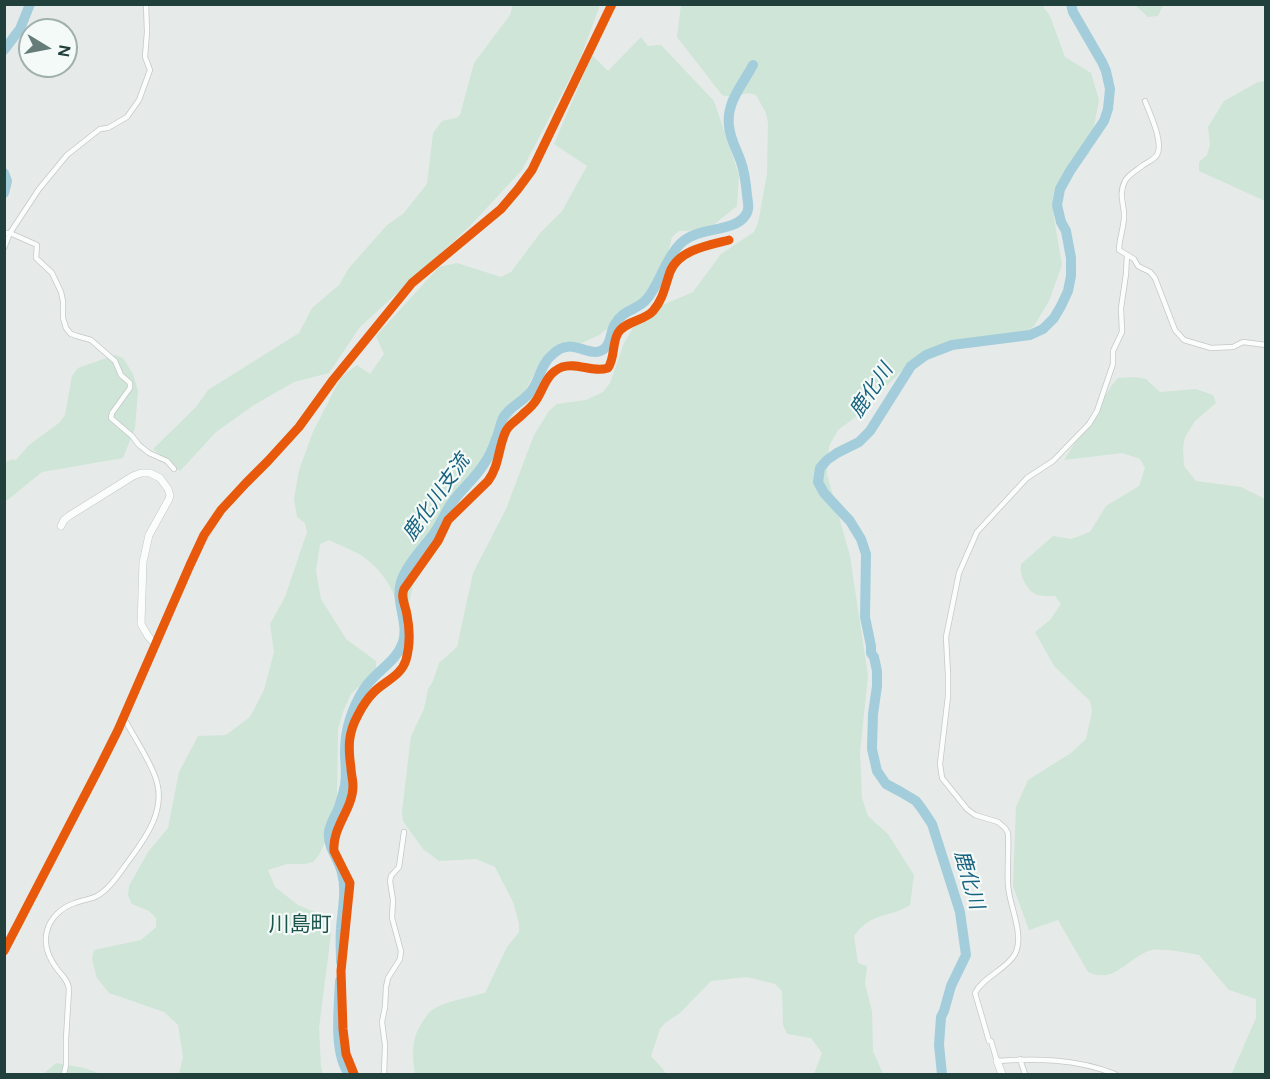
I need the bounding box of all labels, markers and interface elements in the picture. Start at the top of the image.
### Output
north arrow [18,18,78,78]
text: N [53,43,76,58]
water label: 鹿化川 [845,359,899,423]
water label: 鹿化川支流 [398,450,476,546]
water label: 鹿化川 [948,848,988,912]
district label: 川島町 [269,912,331,938]

